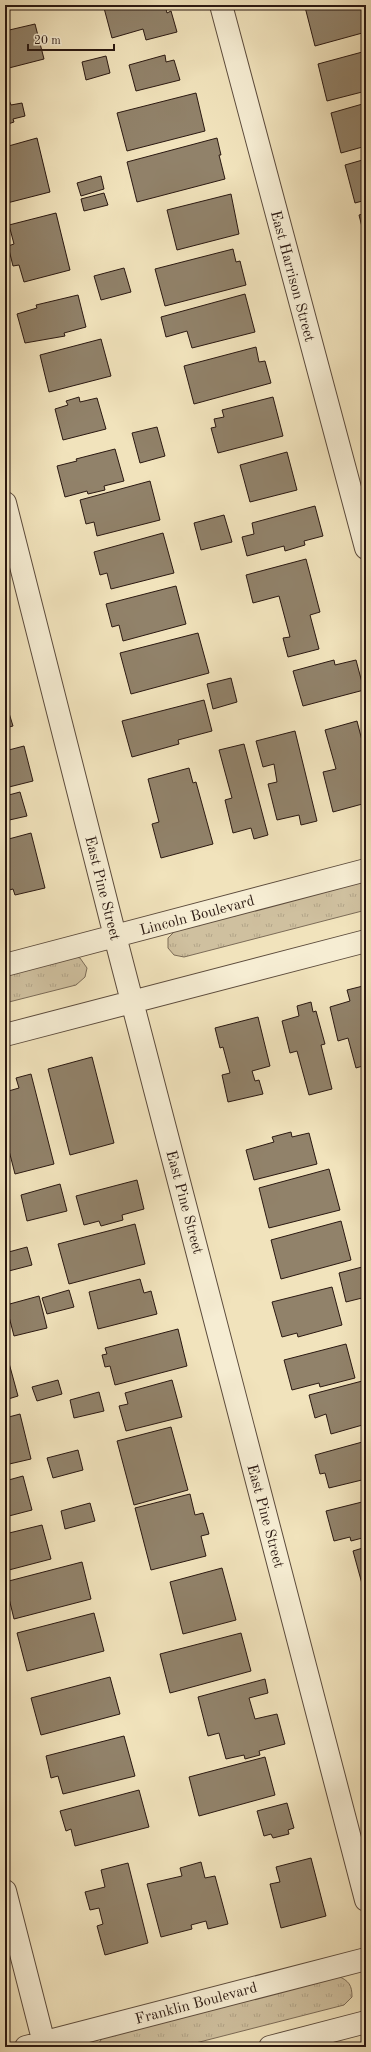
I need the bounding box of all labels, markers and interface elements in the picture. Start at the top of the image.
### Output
scale bar [28,26,114,52]
text: 20 m [34,35,61,47]
street label: East Harrison Street [267,209,316,344]
street label: East Pine Street [81,835,122,942]
street label: Lincoln Boulevard [138,894,257,939]
street label: East Pine Street [162,1149,205,1256]
street label: East Pine Street [243,1463,286,1570]
street label: Franklin Boulevard [134,1981,259,2028]

